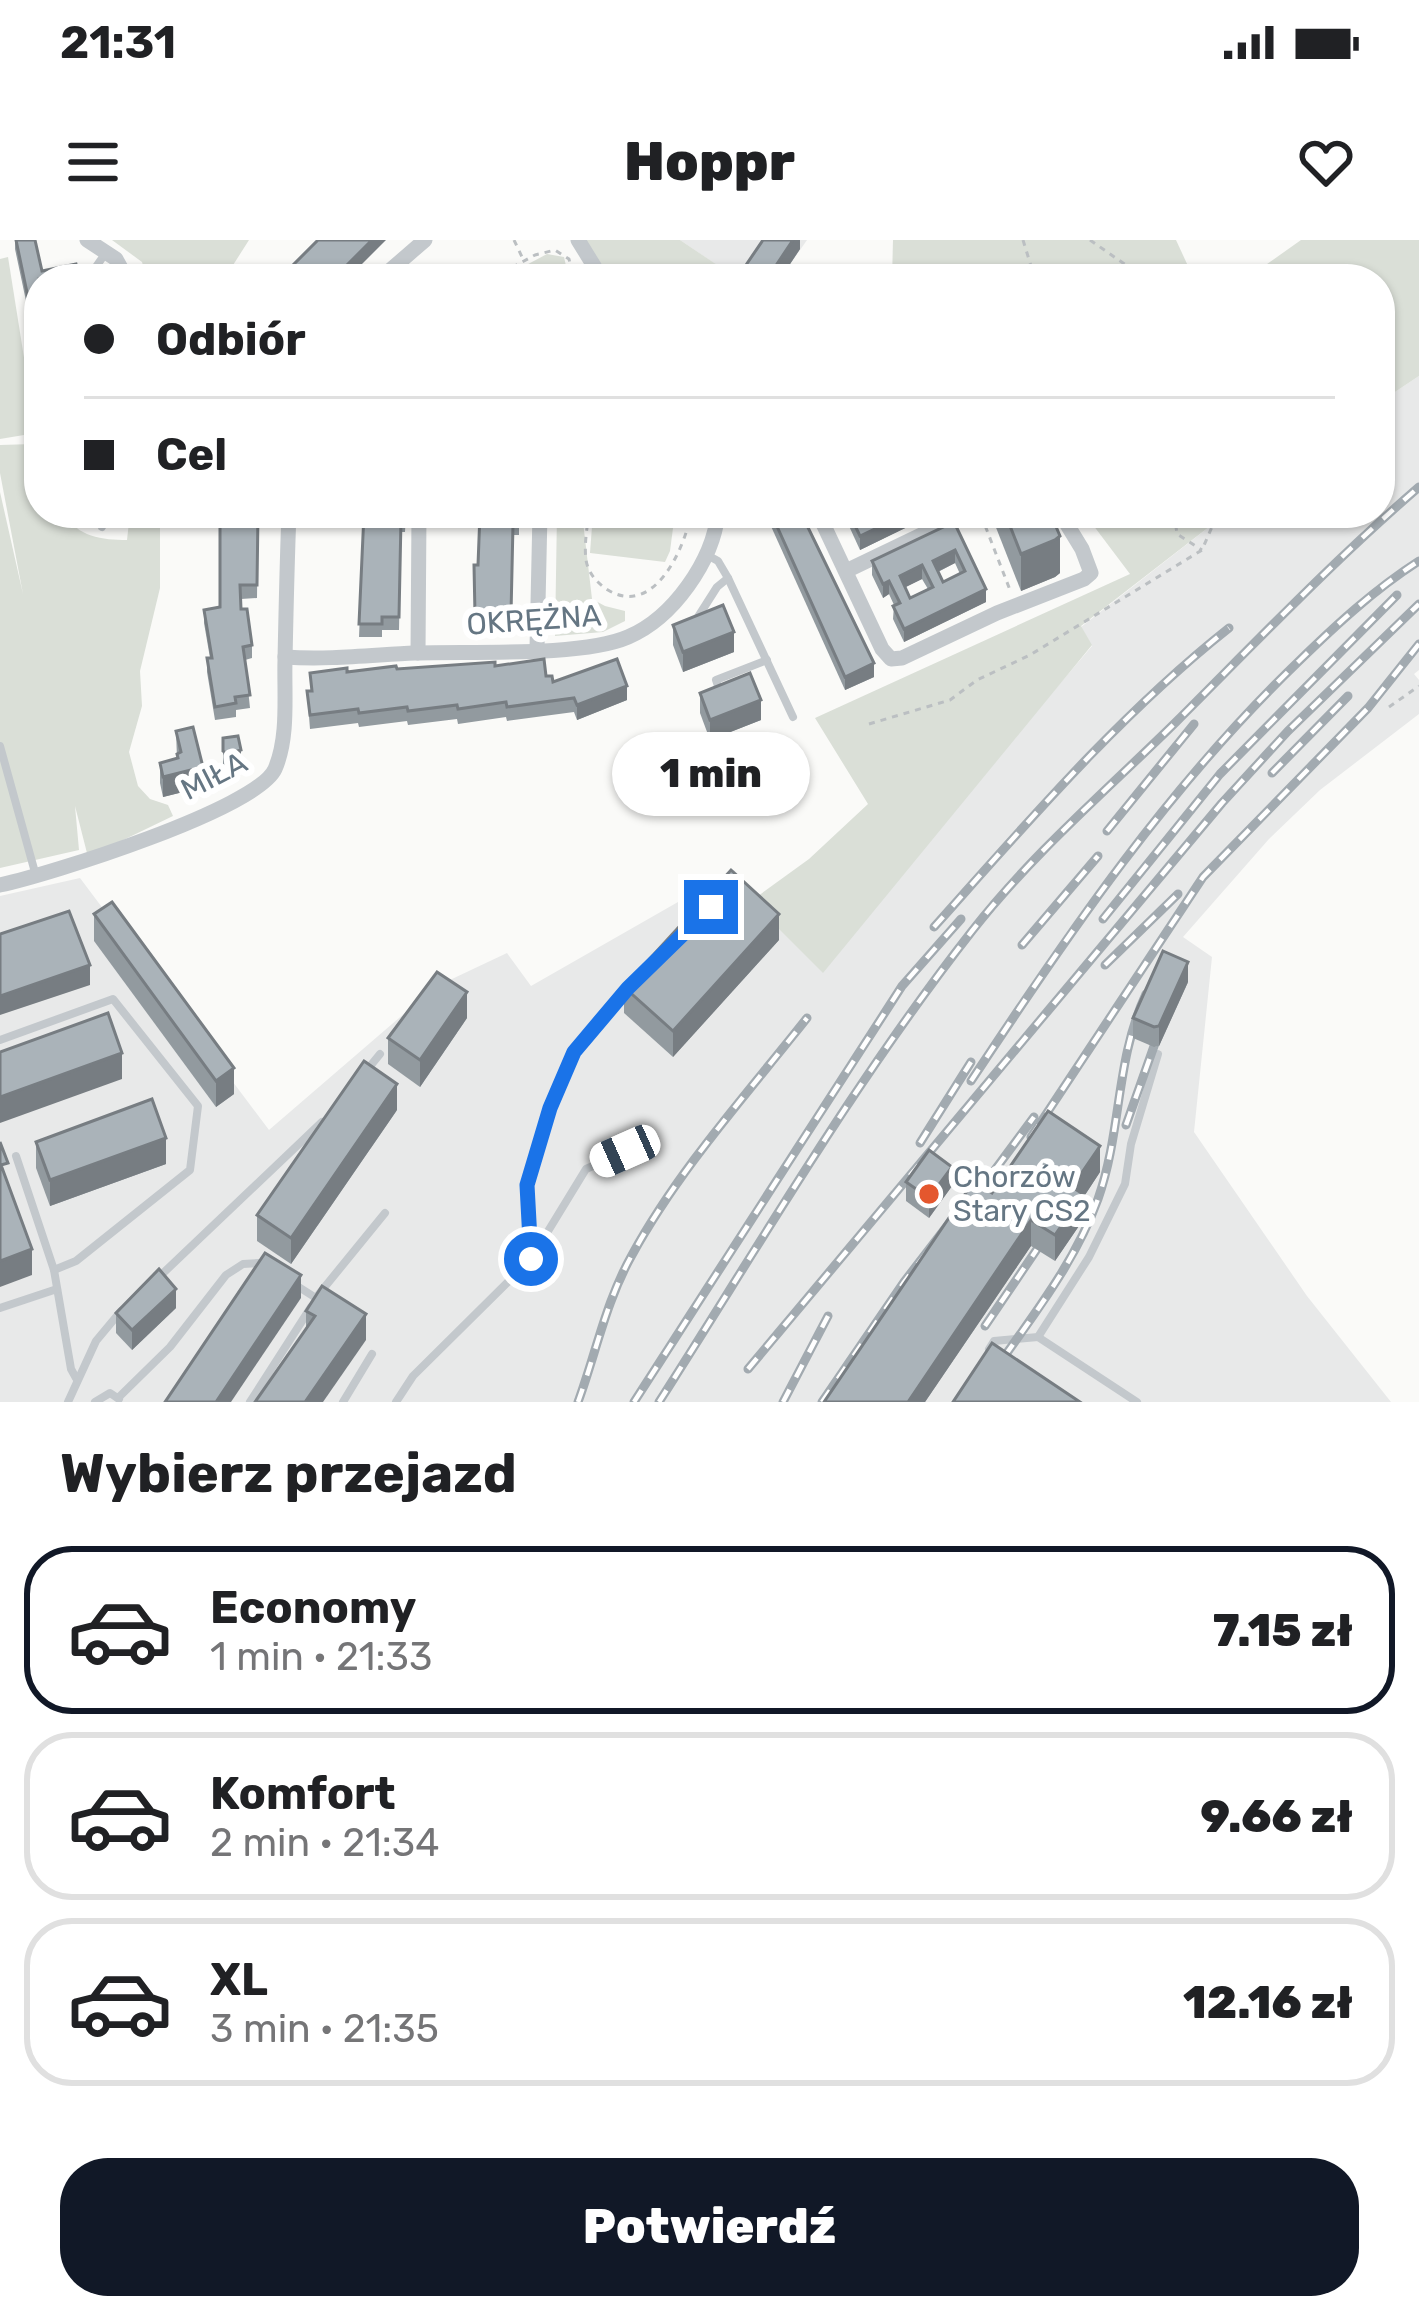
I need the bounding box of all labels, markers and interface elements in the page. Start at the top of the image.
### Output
text: 21:31 [60,16,176,69]
icon: menu [60,129,126,195]
icon: heart [1293,129,1359,195]
text: Hoppr [624,130,795,194]
text: Odbiór [156,313,306,366]
text: Cel [156,428,227,481]
street label: OKRĘŻNA [465,597,603,643]
callout: 1 min [612,733,810,817]
street label: MIŁA [175,744,253,808]
text: 1 min [660,751,762,797]
route end [684,880,738,934]
car [585,1120,665,1182]
place label: Chorzów Stary CS2 [953,1159,1091,1229]
marker: Chorzów Stary CS2 [916,1181,942,1207]
route start [504,1232,558,1286]
text: Wybierz przejazd [60,1442,517,1506]
icon: car [66,1576,174,1684]
text: Economy [210,1581,416,1634]
text: 7.15 zł [1213,1604,1353,1657]
text: 1 min · 21:33 [210,1634,432,1680]
icon: car [66,1762,174,1870]
text: Komfort [210,1767,396,1820]
text: 9.66 zł [1200,1790,1353,1843]
text: 2 min · 21:34 [210,1820,439,1866]
icon: car [66,1948,174,2056]
text: XL [210,1953,268,2006]
text: 12.16 zł [1183,1976,1353,2029]
text: 3 min · 21:35 [210,2006,439,2052]
button: Potwierdź [60,2158,1359,2296]

